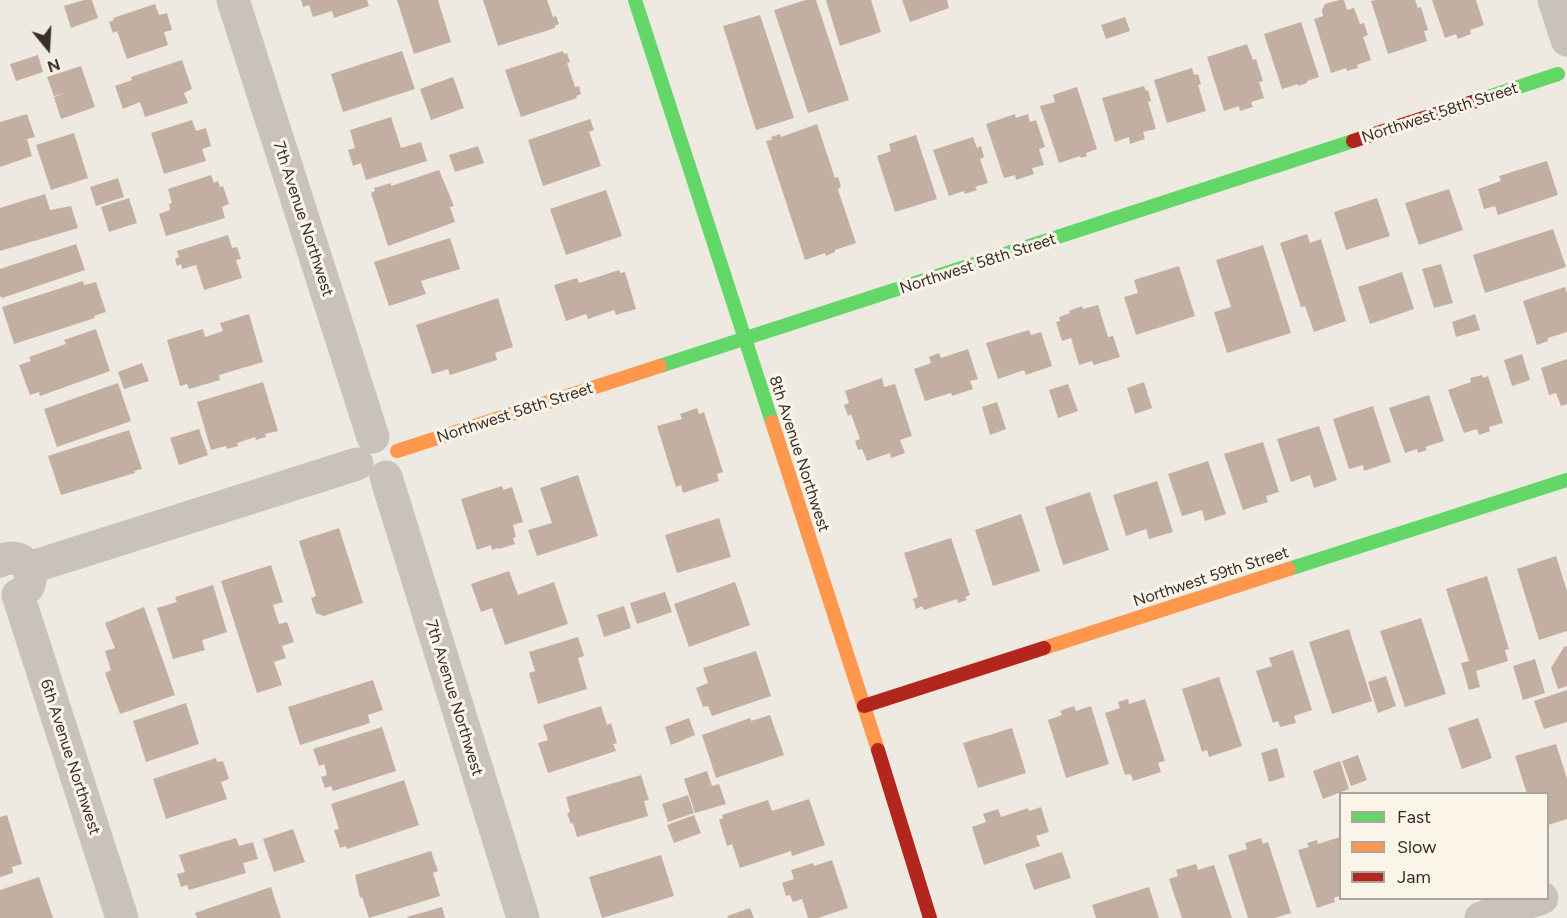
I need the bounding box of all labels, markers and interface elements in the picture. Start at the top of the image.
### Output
north arrow [18,18,78,78]
text: N [45,55,63,77]
street label: Northwest 58th Street [1359,79,1521,147]
street label: 7th Avenue Northwest [269,139,337,299]
street label: Northwest 58th Street [897,230,1059,298]
street label: 8th Avenue Northwest [765,373,833,535]
street label: Northwest 58th Street [434,379,596,447]
street label: Northwest 59th Street [1131,543,1291,611]
street label: 7th Avenue Northwest [421,618,487,778]
street label: 6th Avenue Northwest [36,677,104,837]
legend [1339,792,1549,900]
text: Fast [1397,806,1431,828]
text: Slow [1397,836,1436,858]
text: Jam [1397,866,1431,888]

